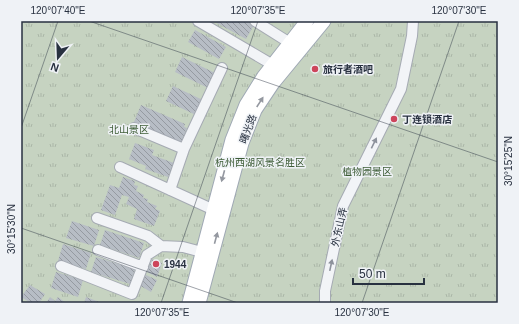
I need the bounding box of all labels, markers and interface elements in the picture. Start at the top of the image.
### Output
text: 120°07'40"E [30,5,86,16]
text: 120°07'35"E [230,5,286,16]
text: 120°07'30"E [431,5,487,16]
north arrow [38,38,78,78]
text: N [49,60,60,74]
marker: 旅行者酒吧 [310,64,320,74]
place label: 旅行者酒吧 [323,64,373,75]
one-way arrow [257,96,264,108]
street label: 曙光路 [237,113,259,145]
marker: 丁连锁酒店 [389,114,399,124]
place label: 丁连锁酒店 [402,114,452,125]
park label: 北山景区 [109,124,149,135]
text: 30°15'25"N [503,136,514,186]
one-way arrow [371,137,377,149]
park label: 杭州西湖风景名胜区 [215,157,305,168]
park label: 植物园景区 [342,166,392,177]
one-way arrow [219,170,225,182]
text: 30°15'30"N [6,204,17,254]
street label: 外东山弄 [329,206,349,248]
one-way arrow [213,232,219,244]
one-way arrow [328,258,334,271]
marker: 1944 [151,259,161,269]
place label: 1944 [164,259,187,270]
scale bar [353,260,424,286]
text: 50 m [359,267,386,281]
text: 120°07'35"E [134,307,190,318]
text: 120°07'30"E [334,307,390,318]

